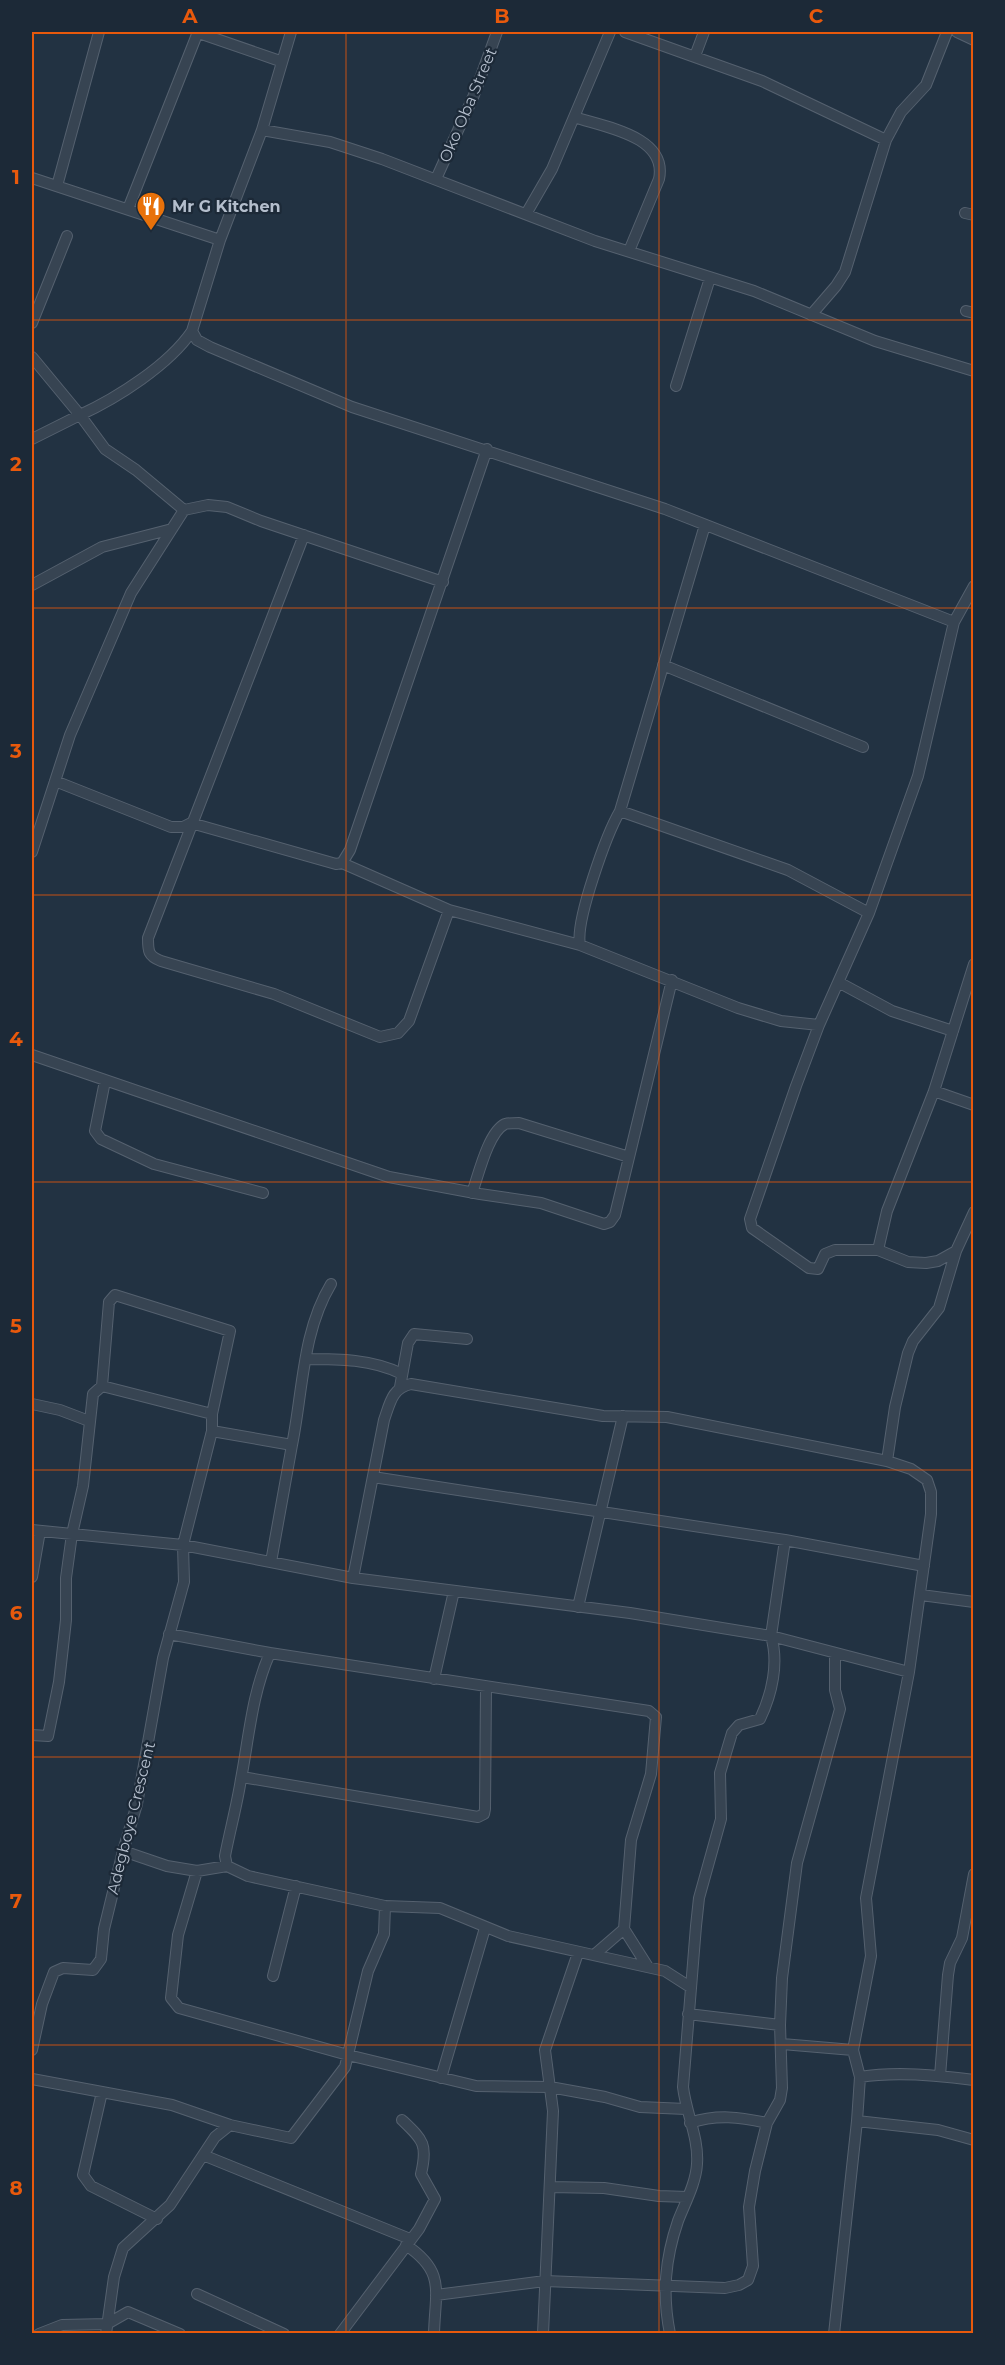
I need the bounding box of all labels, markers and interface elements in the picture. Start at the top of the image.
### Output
text: A [181,4,198,28]
text: B [494,4,510,28]
text: C [809,4,824,28]
street label: Oko Oba Street [435,44,501,165]
text: 1 [12,165,20,189]
restaurant icon: Mr G Kitchen [135,190,167,232]
place label: Mr G Kitchen [172,197,281,216]
text: 2 [10,452,22,476]
text: 3 [9,739,22,763]
text: 4 [9,1027,23,1051]
text: 5 [10,1314,22,1338]
text: 6 [10,1601,23,1625]
street label: Adegboye Crescent [103,1739,159,1896]
text: 7 [10,1889,22,1913]
text: 8 [9,2176,23,2200]

